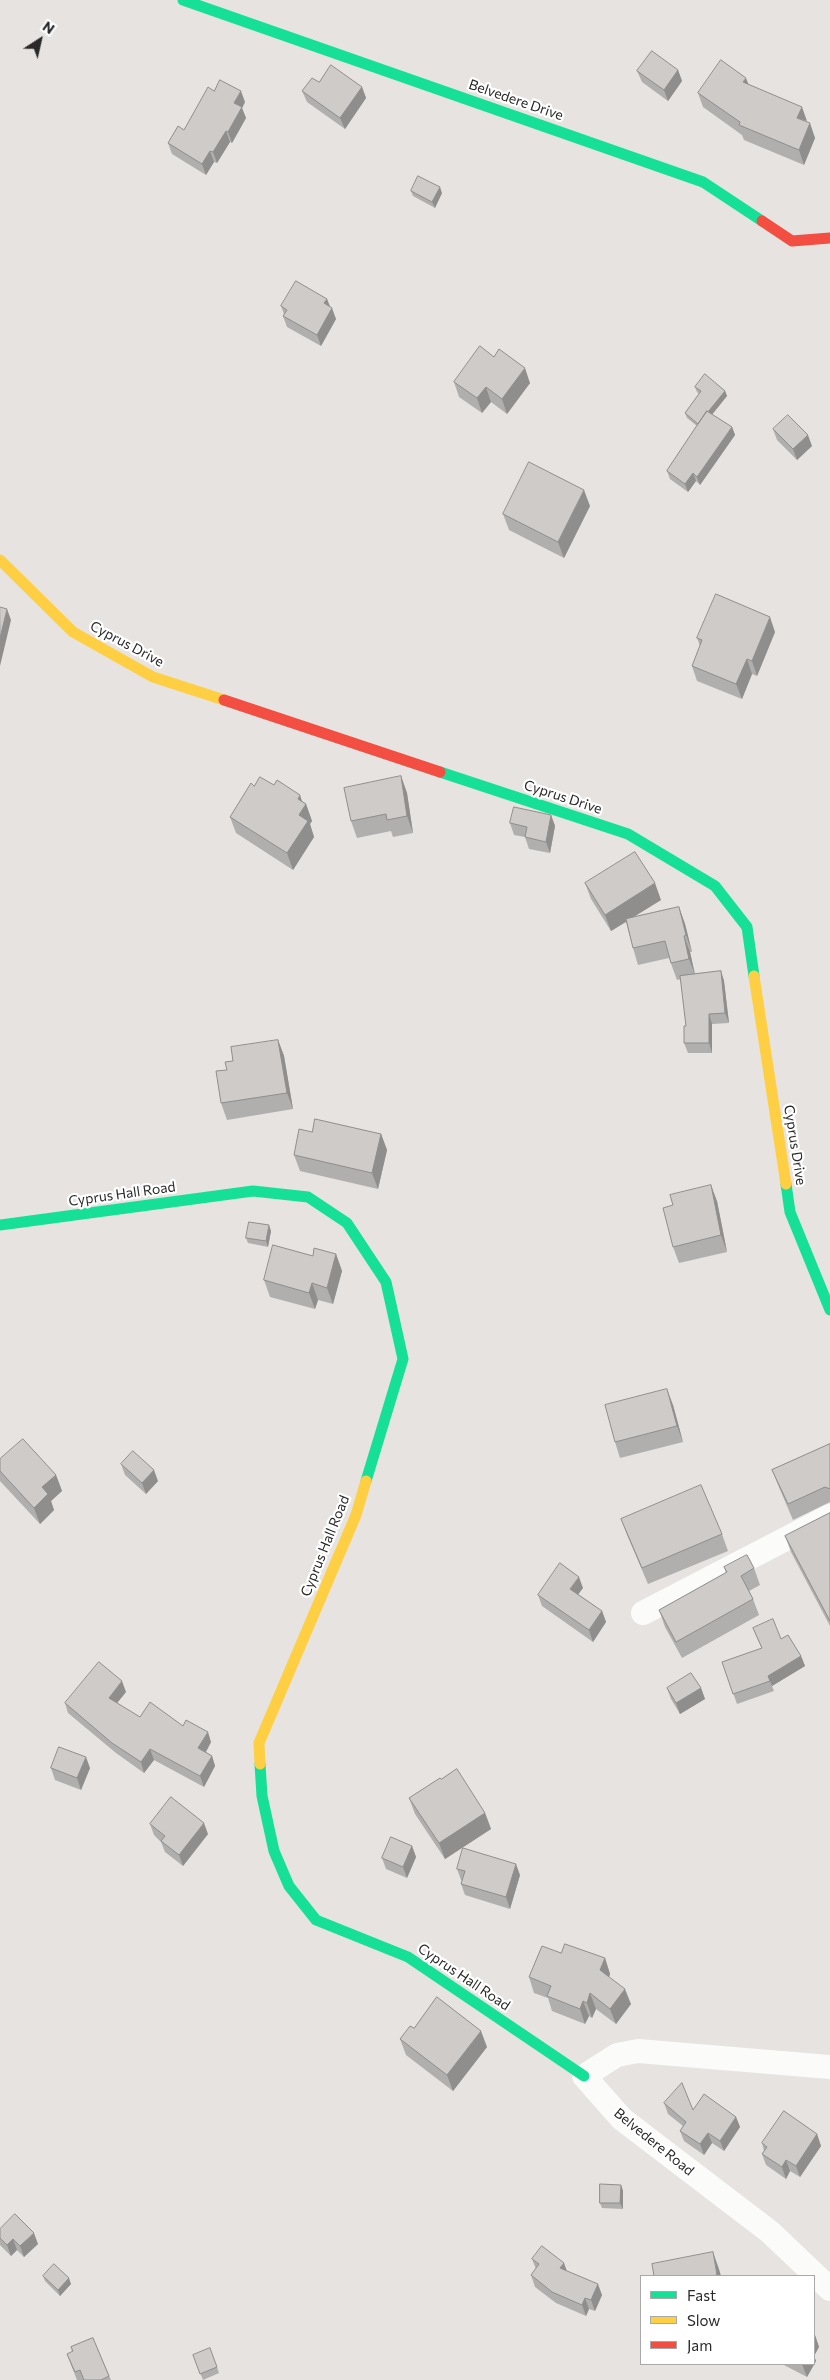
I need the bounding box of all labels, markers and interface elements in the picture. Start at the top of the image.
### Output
north arrow [15,15,65,65]
text: N [40,17,58,37]
street label: Belvedere Drive [466,76,566,124]
street label: Cyprus Drive [87,618,167,670]
street label: Cyprus Drive [522,776,604,818]
street label: Cyprus Drive [780,1104,810,1186]
street label: Cyprus Hall Road [68,1178,176,1210]
street label: Cyprus Hall Road [297,1493,353,1599]
street label: Cyprus Hall Road [415,1940,513,2014]
street label: Belvedere Road [611,2105,697,2179]
legend [640,2275,815,2365]
text: Fast [687,2286,716,2304]
text: Slow [687,2311,720,2329]
text: Jam [687,2336,712,2354]

